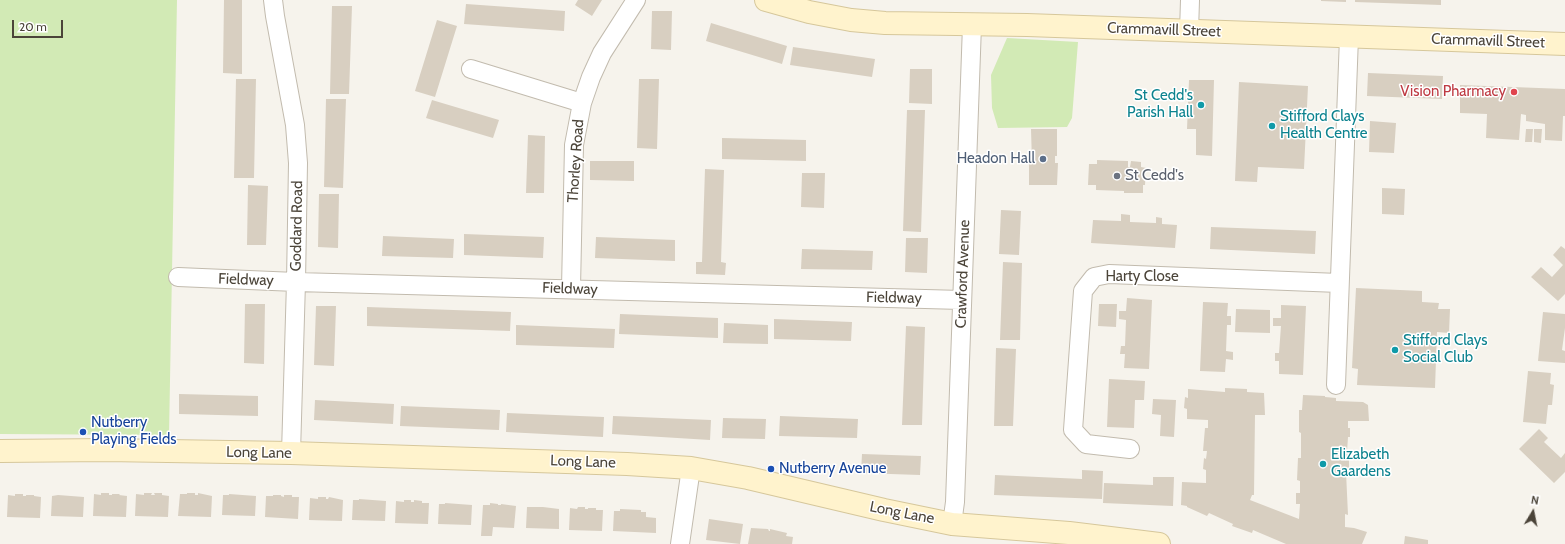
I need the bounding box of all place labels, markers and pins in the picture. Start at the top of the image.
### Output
place label: Vision Pharmacy [1400,83,1506,101]
place label: St Cedd's Parish Hall [1127,87,1193,122]
marker: Vision Pharmacy [1509,87,1519,97]
marker: St Cedd's Parish Hall [1196,100,1206,110]
place label: Stifford Clays Health Centre [1280,108,1368,143]
marker: Stifford Clays Health Centre [1267,121,1277,131]
place label: Headon Hall [957,150,1035,168]
marker: Headon Hall [1038,154,1048,164]
place label: St Cedd's [1125,167,1184,185]
marker: St Cedd's [1112,171,1122,181]
place label: Stifford Clays Social Club [1403,332,1487,367]
marker: Stifford Clays Social Club [1390,345,1400,355]
place label: Nutberry Playing Fields [91,414,177,449]
marker: Nutberry Playing Fields [78,427,88,437]
place label: Elizabeth Gaardens [1331,446,1391,481]
marker: Elizabeth Gaardens [1318,459,1328,469]
place label: Nutberry Avenue [779,460,886,478]
marker: Nutberry Avenue [766,464,776,474]

